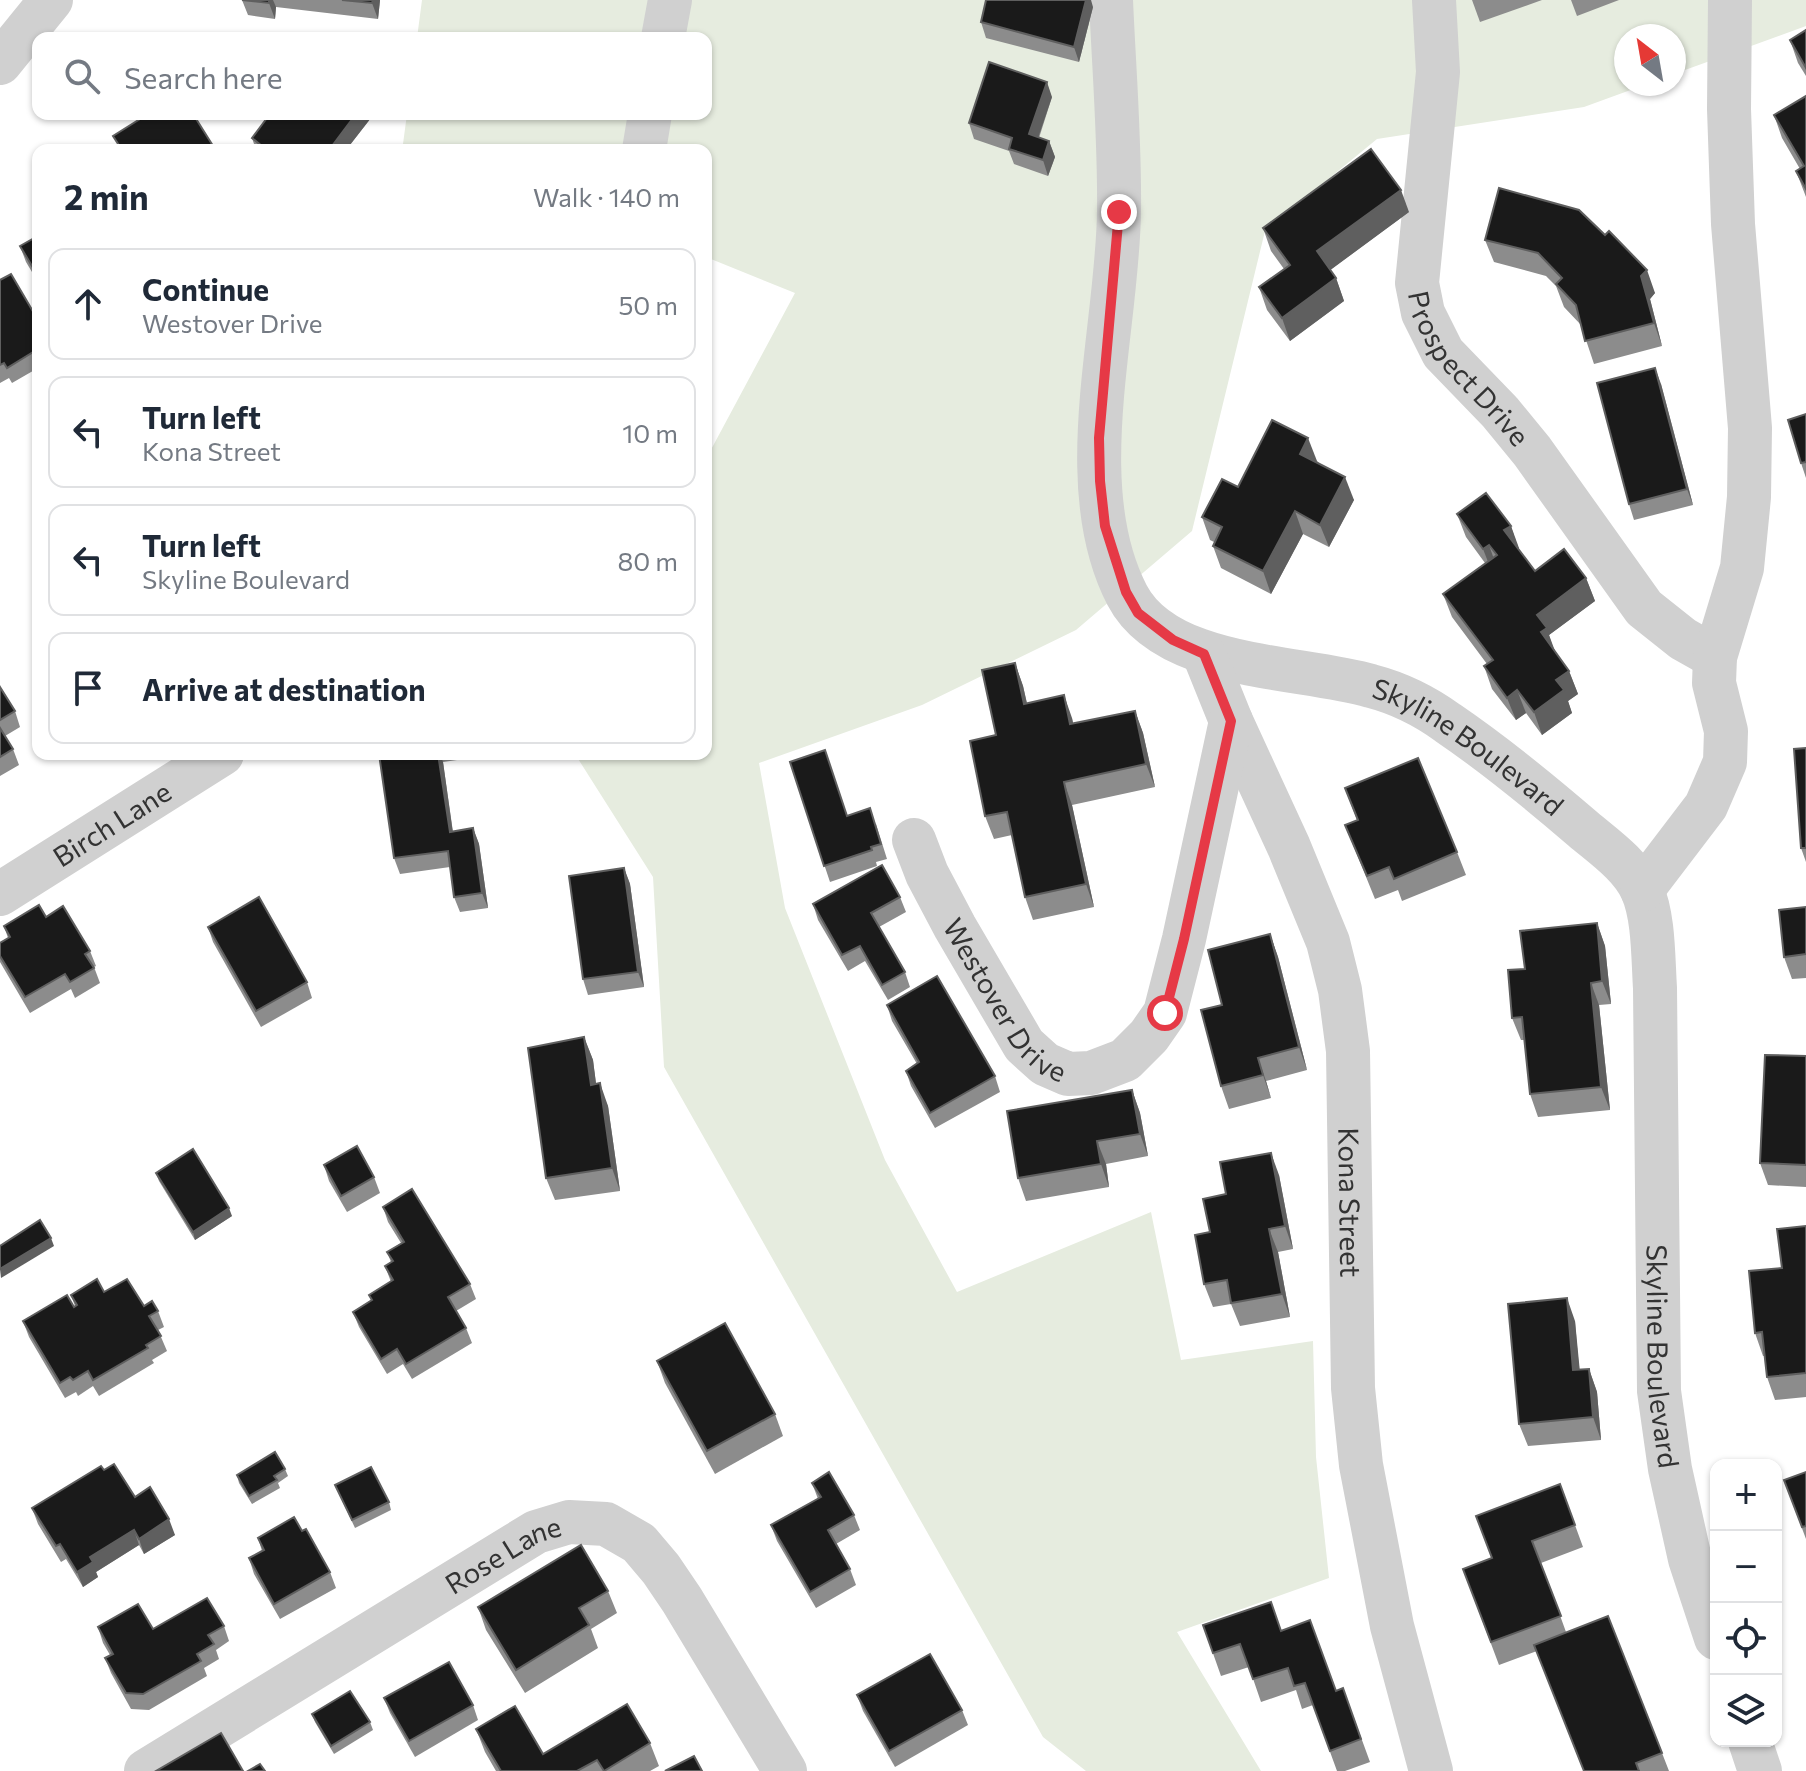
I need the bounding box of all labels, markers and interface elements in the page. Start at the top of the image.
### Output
north arrow [1614,24,1686,96]
search box [32,32,712,120]
icon: search [60,54,104,98]
text: Search here [124,58,283,95]
text: 2 min [64,175,149,217]
text: Walk · 140 m [533,181,680,212]
route end [1101,194,1137,230]
text: Continue [142,270,269,307]
icon: ahead [66,282,110,326]
street label: Prospect Drive [1402,288,1537,452]
text: 50 m [618,289,678,320]
text: Westover Drive [142,307,323,338]
text: Turn left [142,398,261,435]
icon: left [66,410,110,454]
text: 10 m [622,417,678,448]
text: Kona Street [142,435,281,466]
text: Turn left [142,526,261,563]
icon: left [66,538,110,582]
text: 80 m [618,545,678,576]
text: Skyline Boulevard [142,563,350,594]
icon: arrive [66,666,110,710]
text: Arrive at destination [142,670,426,707]
street label: Skyline Boulevard [1369,670,1571,822]
street label: Birch Lane [46,774,177,873]
street label: Westover Drive [937,912,1072,1088]
route start [1147,995,1183,1031]
street label: Kona Street [1332,1127,1368,1277]
street label: Skyline Boulevard [1641,1244,1687,1470]
map controls [1710,1459,1782,1747]
button: + [1710,1459,1782,1531]
street label: Rose Lane [439,1508,565,1601]
button: − [1710,1531,1782,1603]
button: locate [1710,1603,1782,1675]
button: layers [1710,1675,1782,1747]

